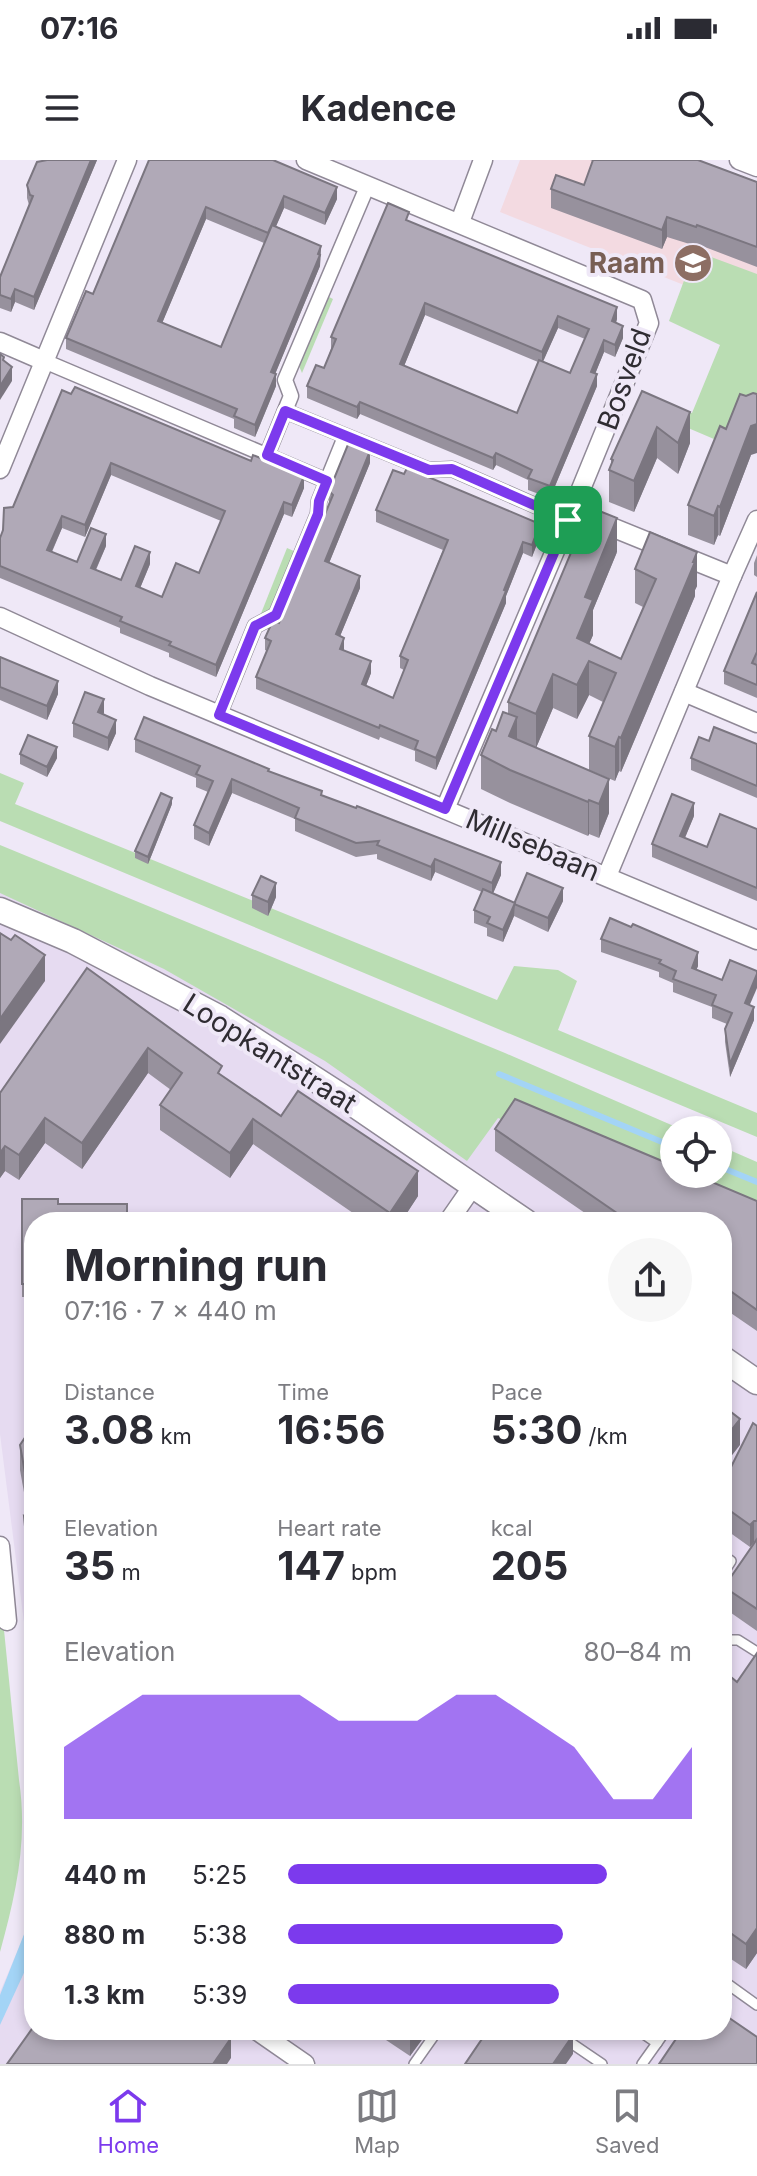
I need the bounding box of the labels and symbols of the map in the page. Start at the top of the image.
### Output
school or university icon: Raam [672,242,714,284]
place label: Raam [589,246,665,280]
street label: Bosveld [590,324,658,434]
pin [534,486,602,554]
street label: Millsebaan [461,802,605,888]
street label: Loopkantstraat [177,986,363,1120]

